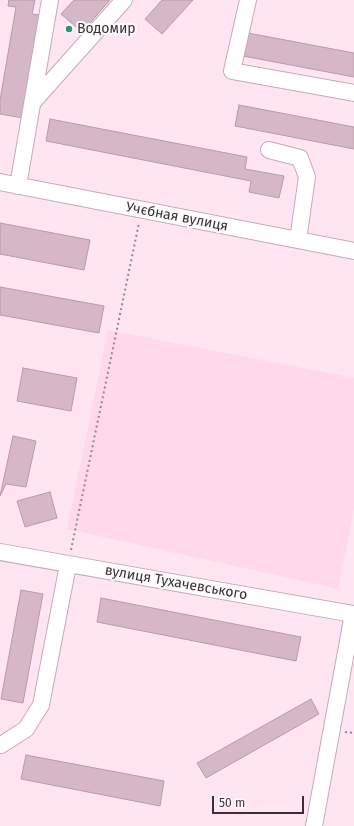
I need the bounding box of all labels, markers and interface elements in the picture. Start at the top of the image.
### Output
place label: Водомир [77,21,136,37]
marker: Водомир [64,24,74,34]
street label: Учєбная вулиця [124,199,230,235]
street label: вулиця Тухачевського [103,562,249,604]
scale bar [214,788,306,814]
text: 50 m [219,796,245,810]

